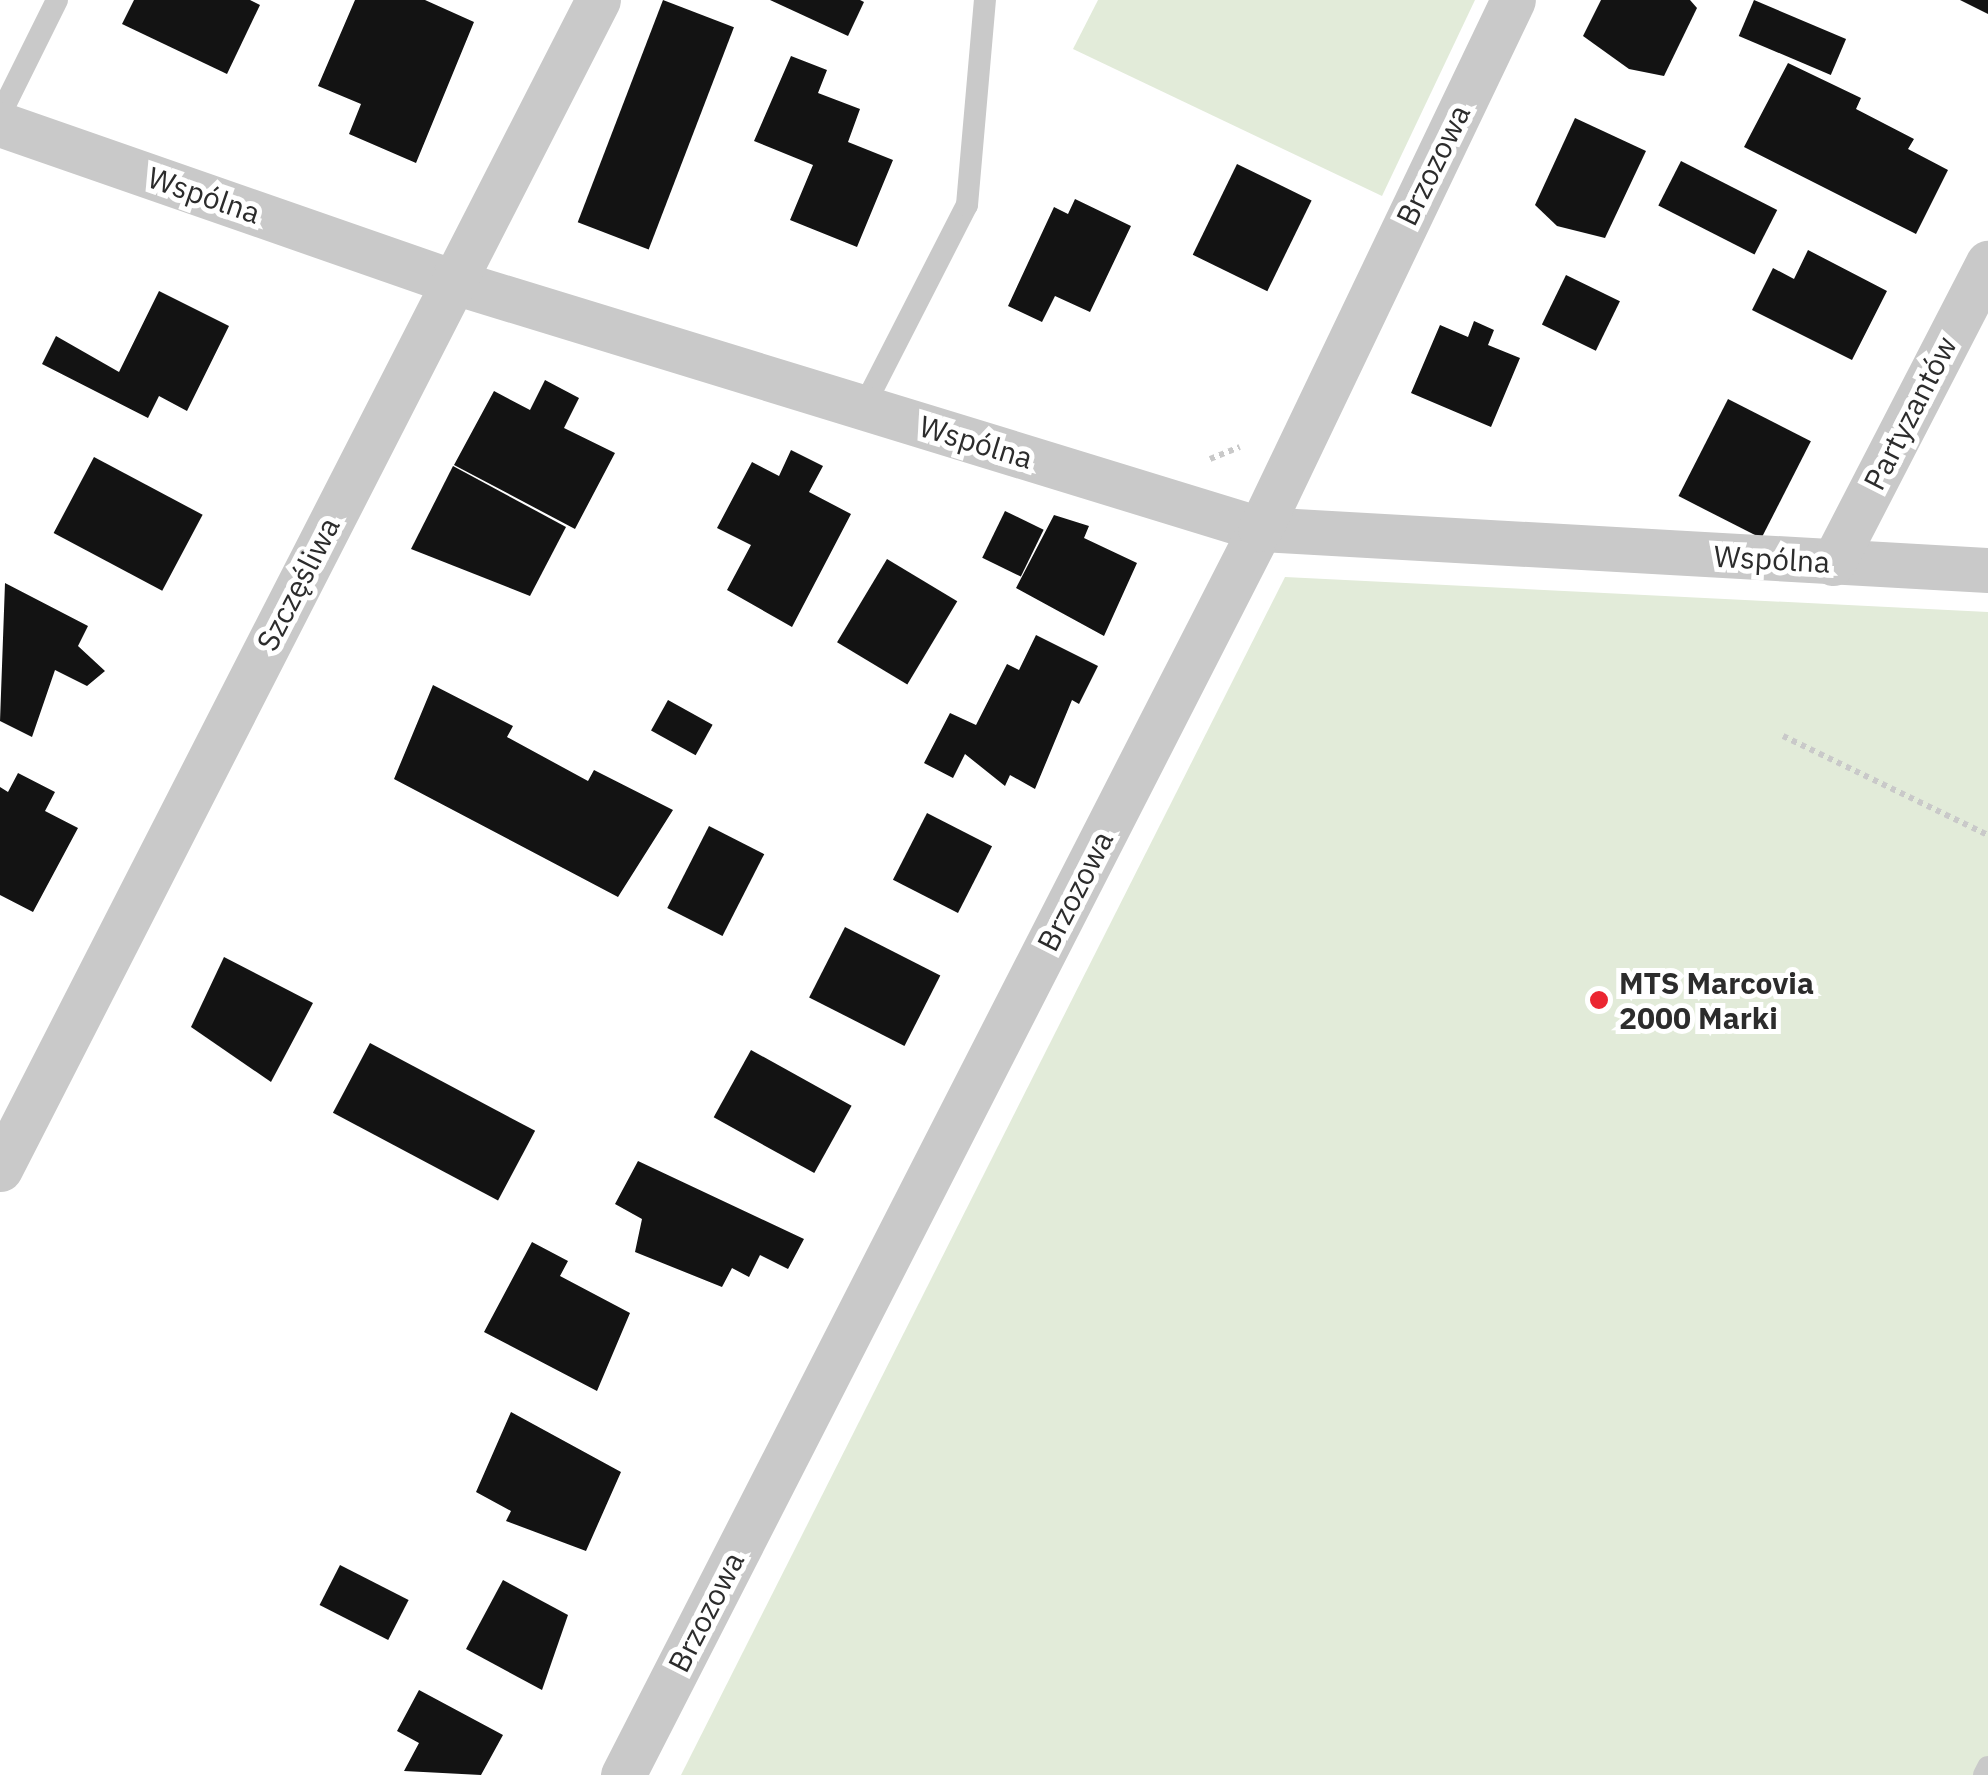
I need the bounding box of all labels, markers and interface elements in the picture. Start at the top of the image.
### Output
street label: Brzozowa [1388,99,1478,231]
street label: Wspólna [143,159,265,231]
street label: Partyzantów [1856,330,1964,496]
street label: Wspólna [915,408,1037,476]
street label: Szczęśliwa [249,511,347,657]
street label: Wspólna [1713,538,1831,580]
street label: Brzozowa [1029,825,1121,957]
place label: MTS Marcovia 2000 Marki [1619,965,1814,1036]
marker: MTS Marcovia 2000 Marki [1588,989,1610,1011]
street label: Brzozowa [660,1546,752,1678]

